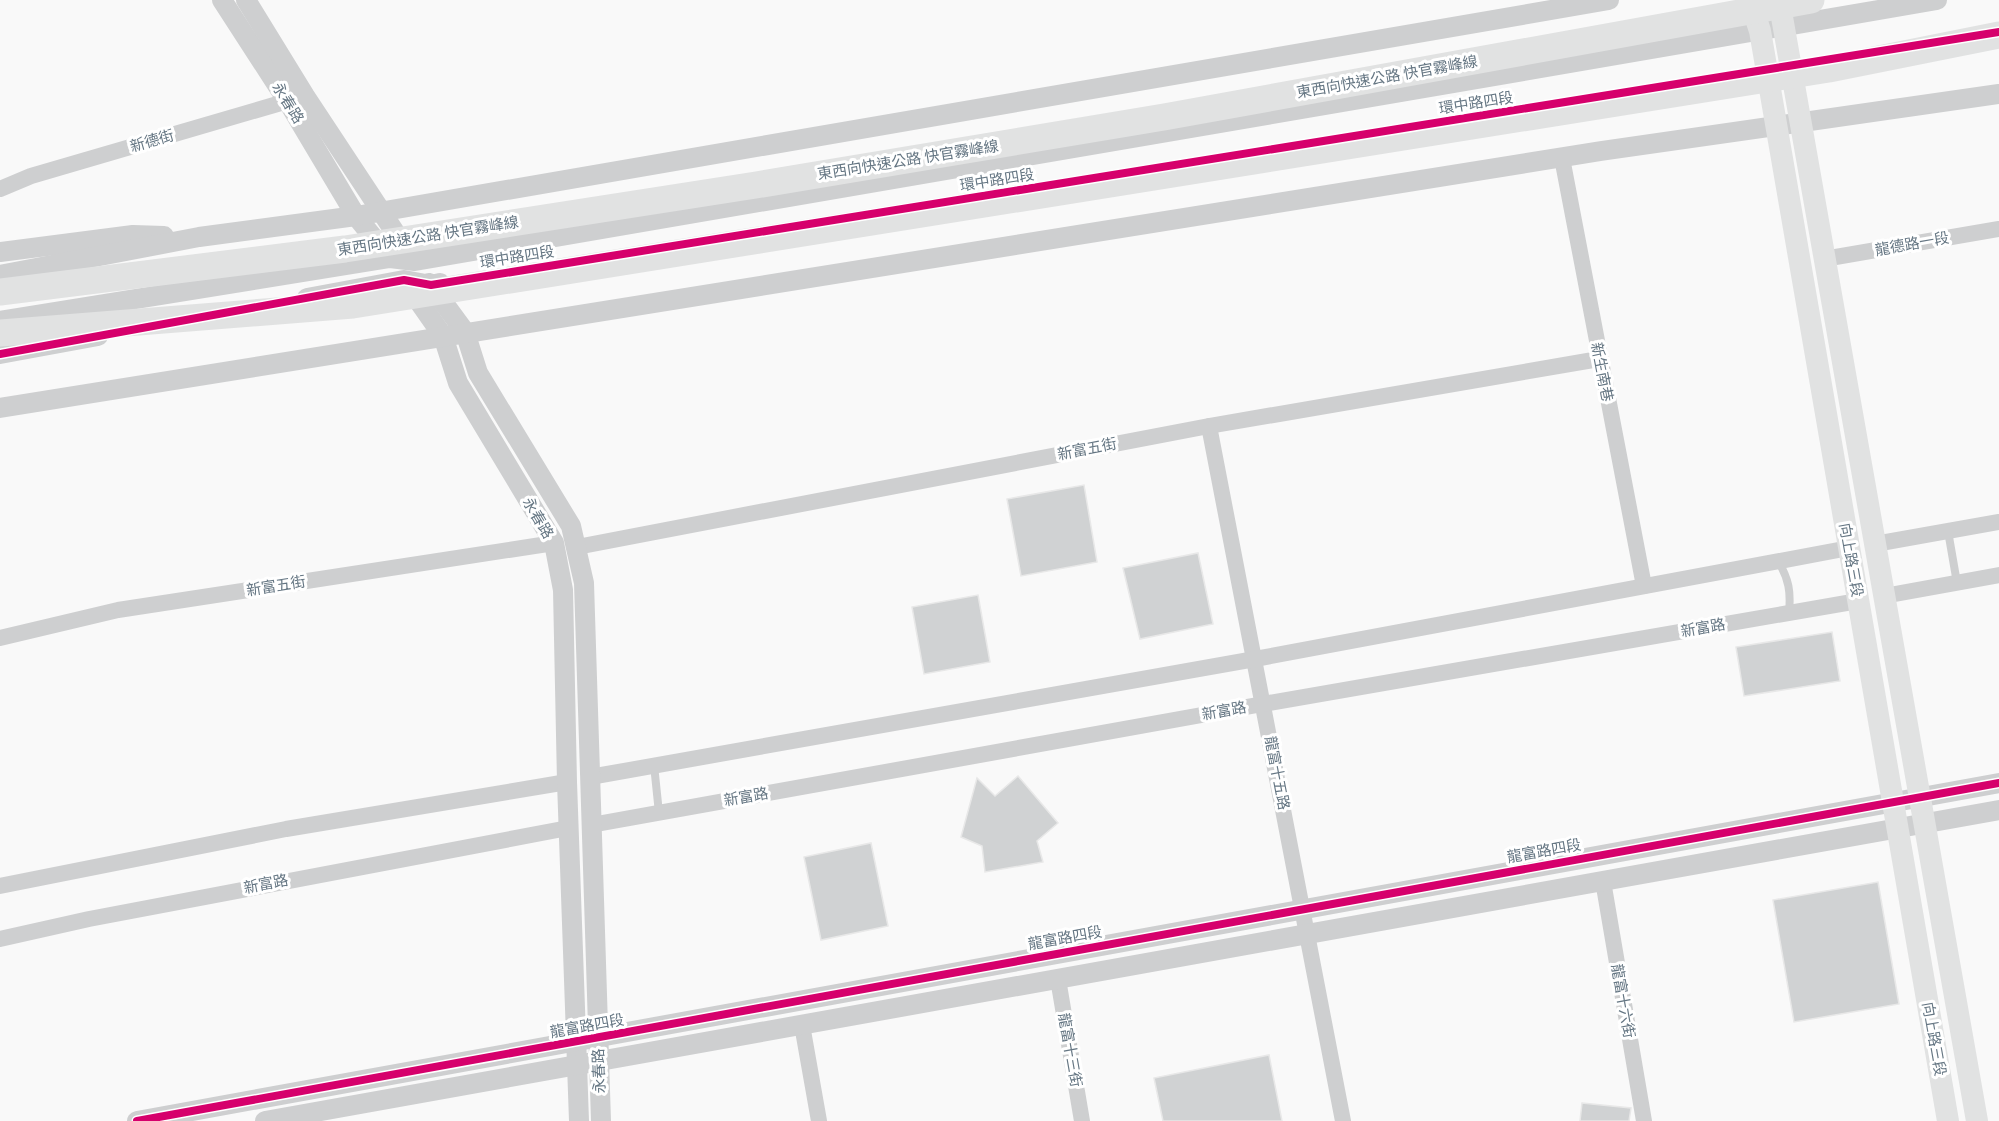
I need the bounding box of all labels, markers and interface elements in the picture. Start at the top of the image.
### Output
street label: 東西向快速公路 快官霧峰線 [1295,52,1479,102]
street label: 永春路 [268,79,308,127]
street label: 環中路四段 [1438,88,1514,118]
street label: 新德街 [128,126,176,156]
street label: 東西向快速公路 快官霧峰線 [816,137,1000,183]
street label: 環中路四段 [959,165,1035,195]
street label: 東西向快速公路 快官霧峰線 [336,213,520,259]
street label: 龍德路一段 [1873,229,1951,259]
street label: 環中路四段 [479,242,555,272]
street label: 新生南巷 [1587,341,1617,403]
street label: 新富五街 [1056,434,1118,464]
street label: 永春路 [519,494,557,542]
street label: 向上路三段 [1836,521,1866,599]
street label: 新富五街 [245,572,307,600]
street label: 新富路 [1679,615,1727,641]
street label: 新富路 [1200,698,1248,724]
street label: 龍富十五路 [1261,734,1293,812]
street label: 新富路 [722,784,770,810]
street label: 龍富路四段 [1505,836,1583,866]
street label: 新富路 [242,871,290,897]
street label: 龍富路四段 [1026,923,1104,953]
street label: 龍富十六街 [1608,962,1638,1040]
street label: 向上路三段 [1919,1000,1949,1078]
street label: 龍富路四段 [548,1011,626,1041]
street label: 龍富十三街 [1055,1011,1085,1089]
street label: 永春路 [589,1048,609,1094]

